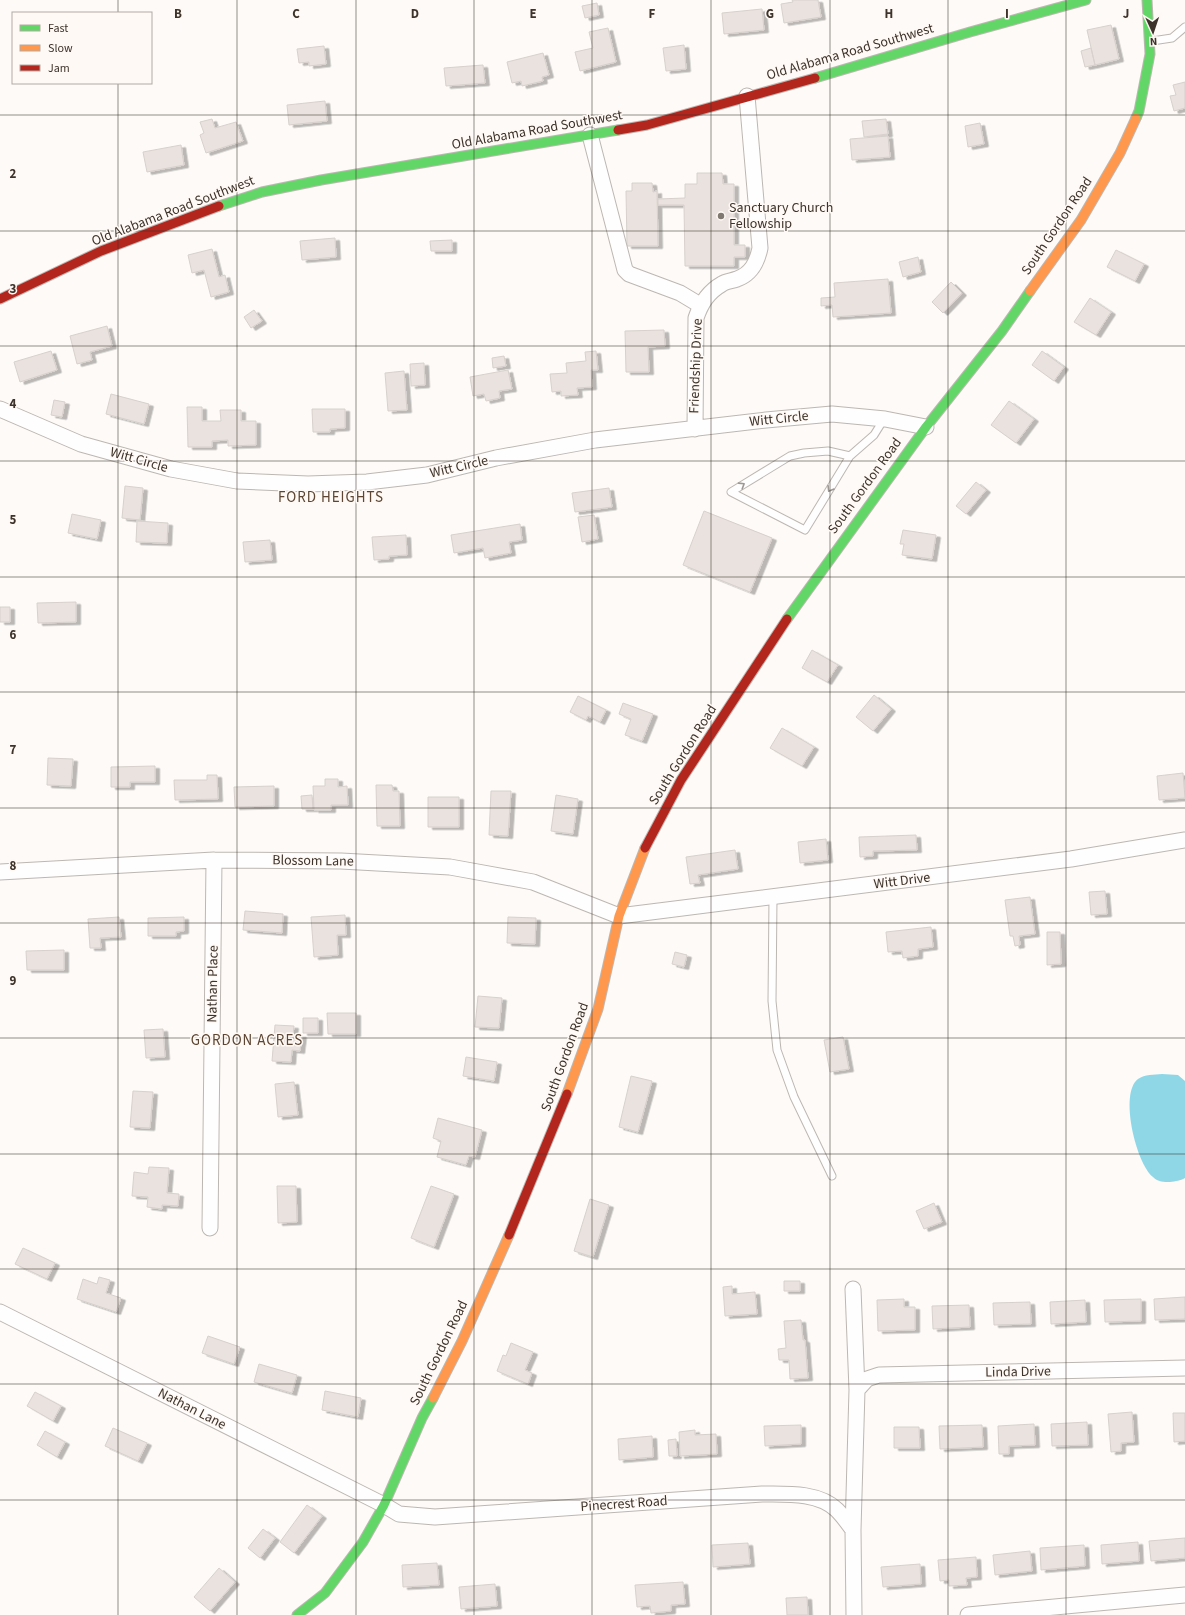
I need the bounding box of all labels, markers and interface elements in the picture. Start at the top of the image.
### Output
text: B [174,5,182,23]
text: C [292,5,300,23]
text: D [411,5,419,23]
text: E [529,5,537,23]
text: F [649,5,656,23]
text: G [766,5,774,23]
text: H [885,5,893,23]
text: I [1005,5,1009,23]
text: J [1123,5,1129,23]
legend [12,12,152,84]
north arrow [1133,12,1173,52]
street label: Old Alabama Road Southwest [764,18,936,85]
text: Fast [48,20,68,37]
text: N [1149,34,1158,49]
text: Slow [48,40,73,57]
text: Jam [48,60,70,77]
street label: Old Alabama Road Southwest [450,105,624,155]
text: 2 [10,165,17,183]
street label: Old Alabama Road Southwest [89,171,258,251]
street label: South Gordon Road [1017,173,1097,279]
place label: Sanctuary Church Fellowship [729,198,833,234]
marker: Sanctuary Church Fellowship [716,211,726,221]
text: 3 [10,280,17,298]
street label: Friendship Drive [684,318,708,414]
text: 4 [10,395,17,413]
street label: Witt Circle [748,406,810,432]
street label: South Gordon Road [823,434,907,538]
street label: Witt Circle [108,442,170,478]
street label: Witt Circle [428,451,490,483]
one-way arrow [738,483,745,490]
one-way arrow [827,485,835,492]
district label: FORD HEIGHTS [278,487,384,508]
text: 5 [10,511,17,529]
text: 6 [10,626,17,644]
street label: South Gordon Road [644,701,722,809]
text: 7 [10,741,17,759]
street label: Blossom Lane [272,850,354,872]
text: 8 [10,857,17,875]
street label: Witt Drive [873,868,931,894]
street label: Nathan Place [202,945,224,1023]
text: 9 [10,972,17,990]
street label: South Gordon Road [536,1000,594,1114]
district label: GORDON ACRES [191,1030,303,1051]
street label: South Gordon Road [405,1297,473,1409]
street label: Linda Drive [985,1361,1051,1383]
street label: Nathan Lane [154,1383,230,1435]
street label: Pinecrest Road [580,1491,668,1517]

